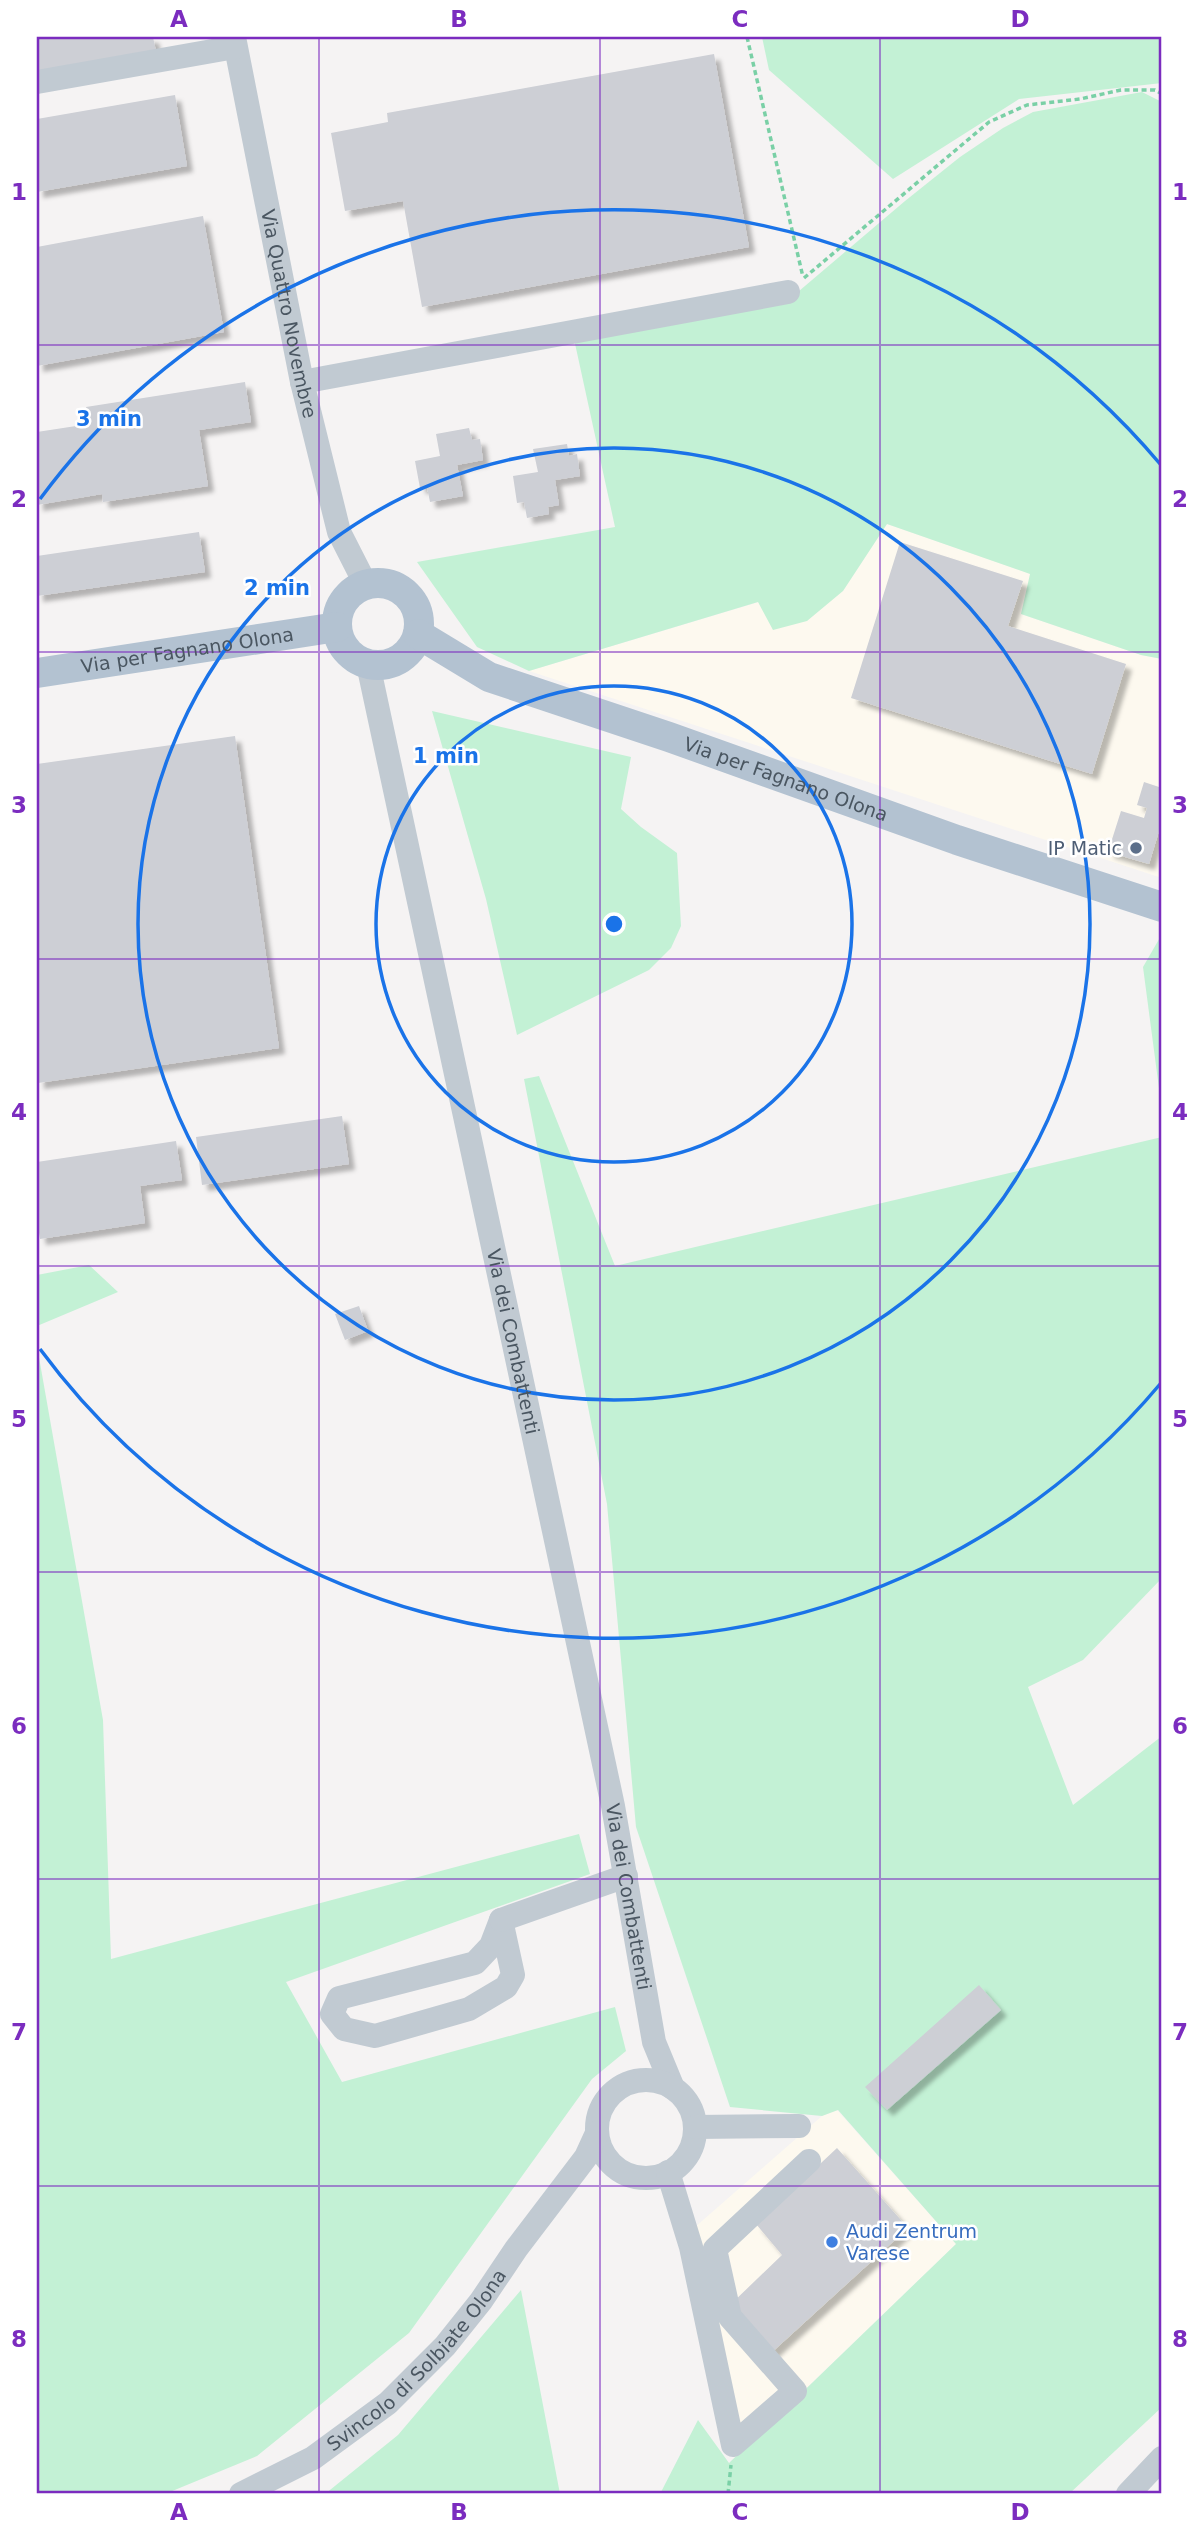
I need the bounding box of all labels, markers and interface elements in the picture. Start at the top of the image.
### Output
text: A [170,6,188,32]
text: B [450,6,468,32]
text: C [732,6,748,32]
text: D [1010,6,1030,32]
text: 1 [11,179,27,205]
text: 1 [1172,179,1188,205]
street label: Via Quattro Novembre [257,207,321,420]
text: 3 min [76,407,142,431]
text: 2 [11,486,27,512]
text: 2 [1172,486,1188,512]
text: 2 min [244,576,310,600]
street label: Via per Fagnano Olona [79,623,295,677]
street label: Via per Fagnano Olona [681,732,891,825]
text: 1 min [413,744,479,768]
text: 3 [11,792,27,818]
text: 3 [1172,792,1188,818]
place label: IP Matic [1048,837,1122,859]
marker: IP Matic [1128,840,1144,856]
centre of rings [602,912,626,936]
text: 4 [11,1099,27,1125]
text: 4 [1172,1099,1188,1125]
street label: Via dei Combattenti [483,1247,544,1436]
text: 5 [11,1406,27,1432]
text: 5 [1172,1406,1188,1432]
text: 6 [11,1713,27,1739]
text: 6 [1172,1713,1188,1739]
street label: Via dei Combattenti [602,1802,656,1992]
text: 7 [11,2019,27,2045]
text: 7 [1172,2019,1188,2045]
place label: Audi Zentrum Varese [846,2220,977,2264]
marker: Audi Zentrum Varese [824,2234,840,2250]
street label: Svincolo di Solbiate Olona [322,2265,510,2455]
text: 8 [11,2326,27,2352]
text: 8 [1172,2326,1188,2352]
text: A [170,2499,188,2525]
text: B [450,2499,468,2525]
text: C [732,2499,748,2525]
text: D [1010,2499,1030,2525]

